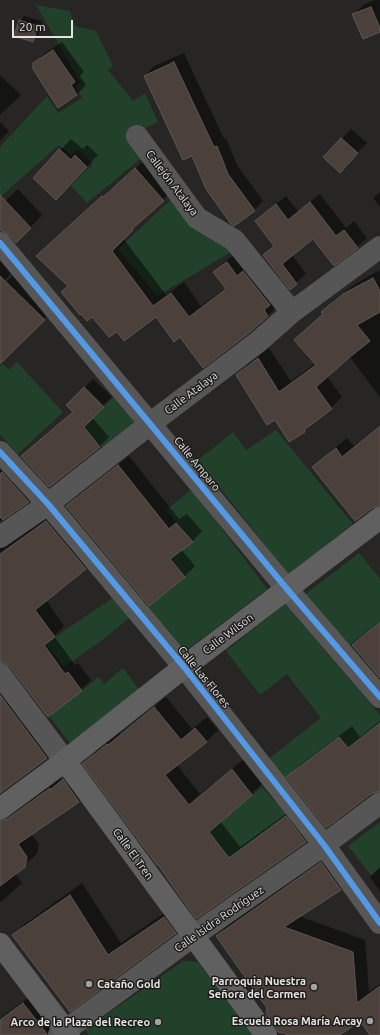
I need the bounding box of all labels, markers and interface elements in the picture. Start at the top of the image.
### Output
scale bar [14,12,75,38]
text: 20 m [19,20,46,33]
street label: Callejón Atalaya [143,148,201,218]
street label: Calle Atalaya [162,369,220,417]
street label: Calle Amparo [171,434,223,494]
street label: Calle Wilson [200,611,256,657]
street label: Calle Las Flores [175,644,233,710]
street label: Calle El Tren [110,826,156,882]
street label: Calle Isidra Rodríguez [172,883,266,955]
place label: Parroquia Nuestra Señora del Carmen [209,974,306,1000]
place label: Cataño Gold [97,977,160,991]
marker: Cataño Gold [84,979,94,989]
marker: Parroquia Nuestra Señora del Carmen [309,982,319,992]
place label: Escuela Rosa María Arcay [232,1014,362,1028]
place label: Arco de la Plaza del Recreo [11,1015,150,1029]
marker: Escuela Rosa María Arcay [365,1016,375,1026]
marker: Arco de la Plaza del Recreo [153,1017,163,1027]

